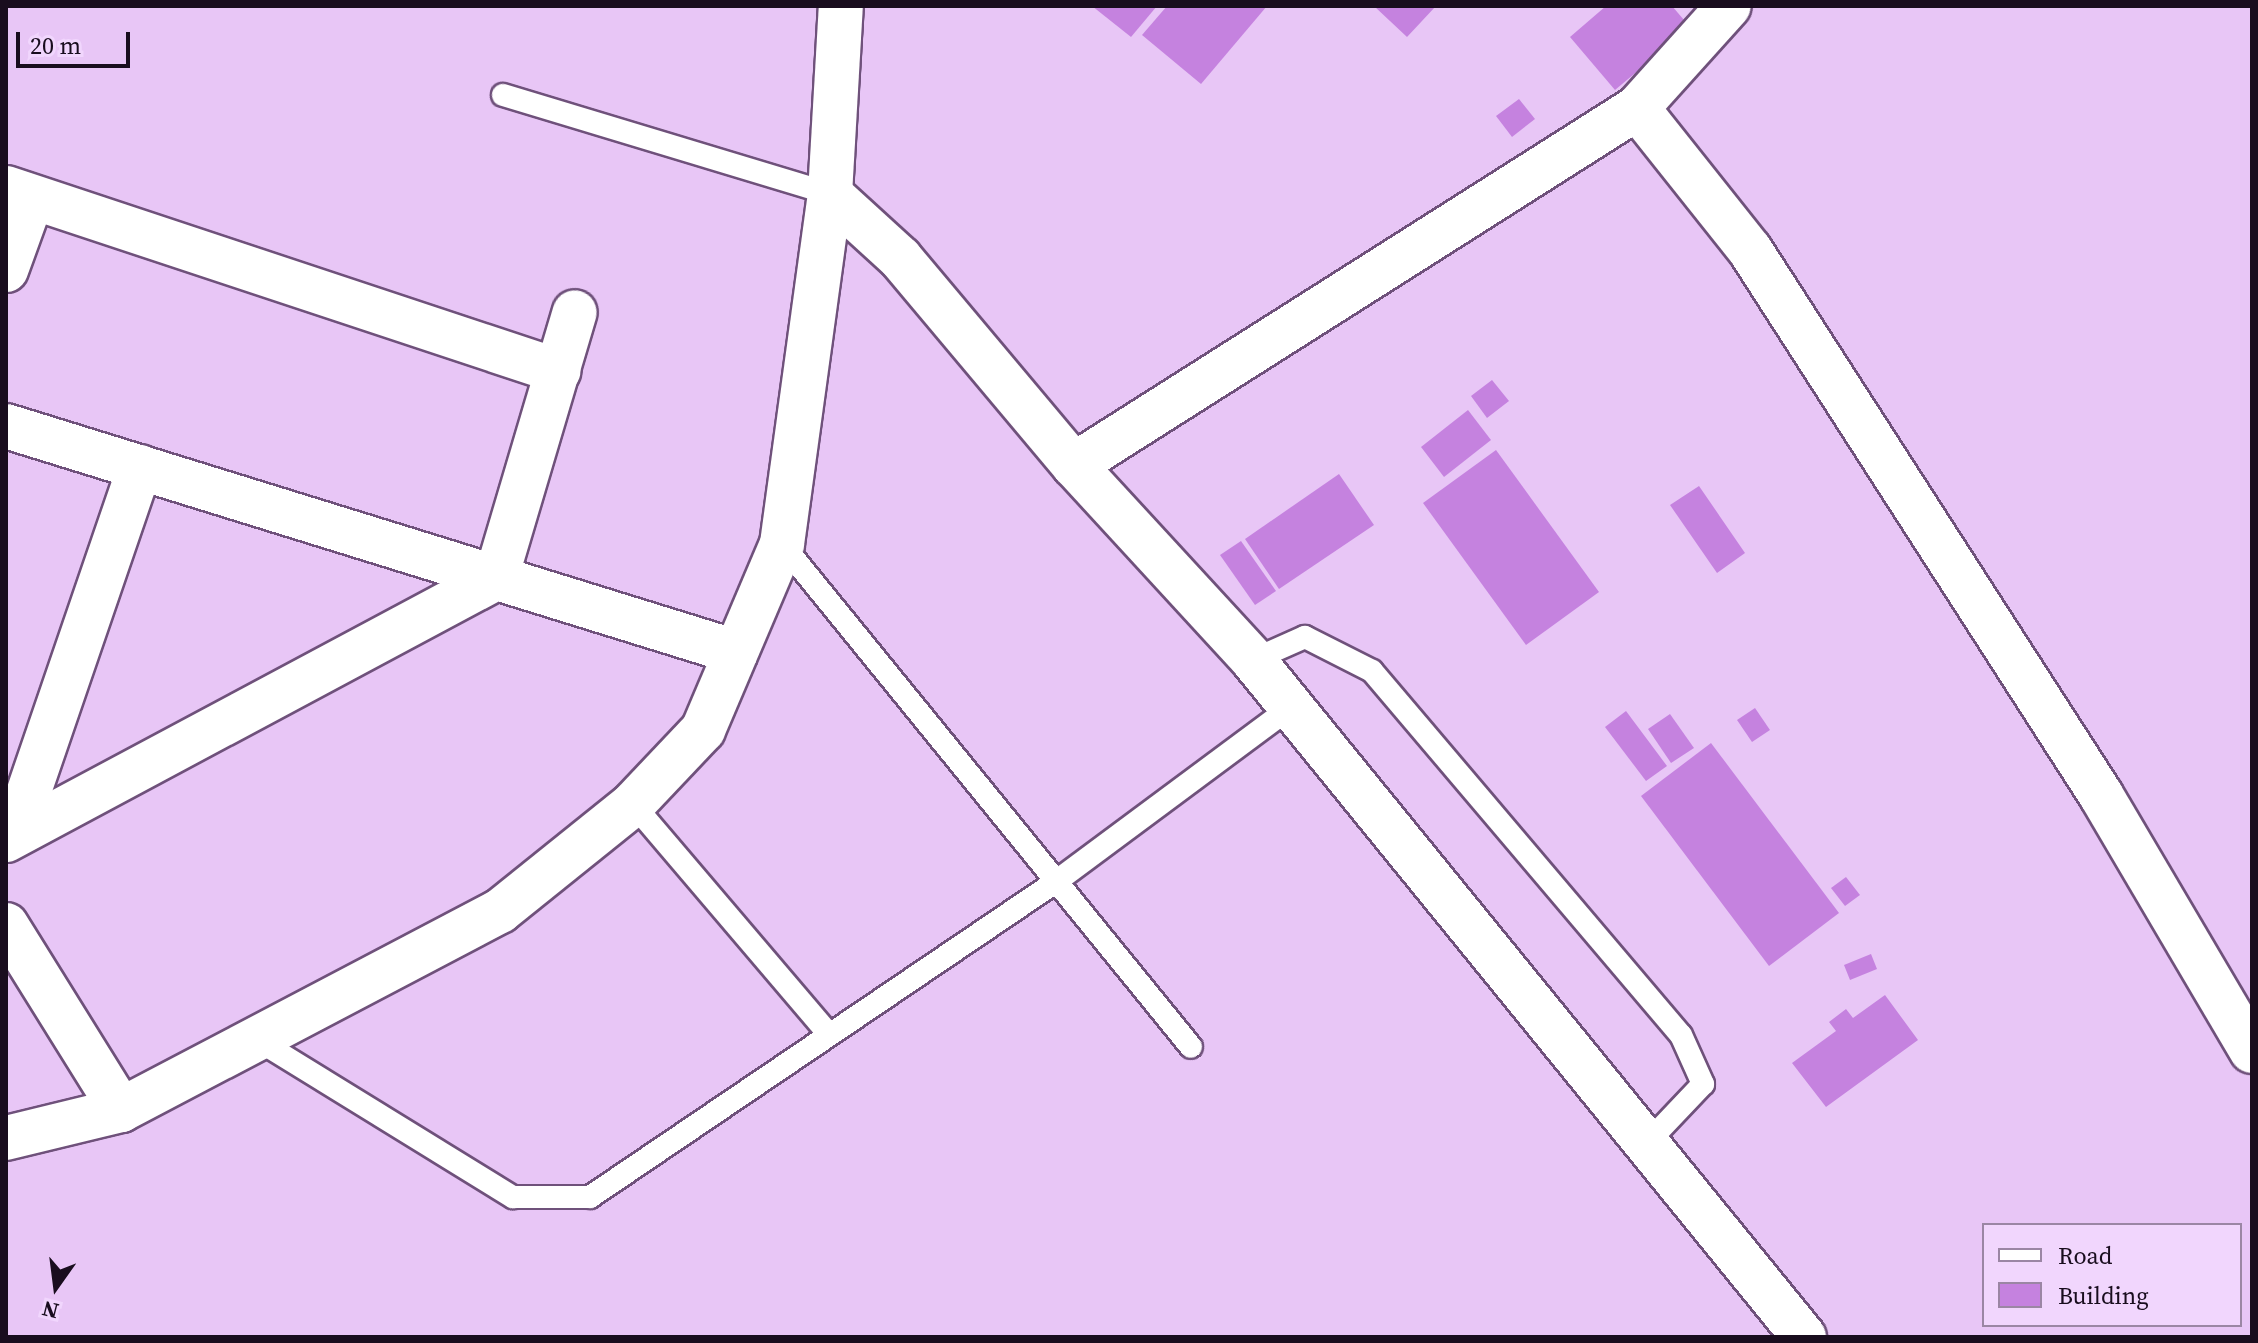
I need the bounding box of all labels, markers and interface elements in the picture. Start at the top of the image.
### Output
scale bar [20,16,134,66]
text: 20 m [30,29,81,62]
legend [1982,1223,2242,1327]
text: Road [2058,1239,2112,1272]
north arrow [16,1247,96,1327]
text: Building [2058,1279,2149,1312]
text: N [39,1294,62,1327]

